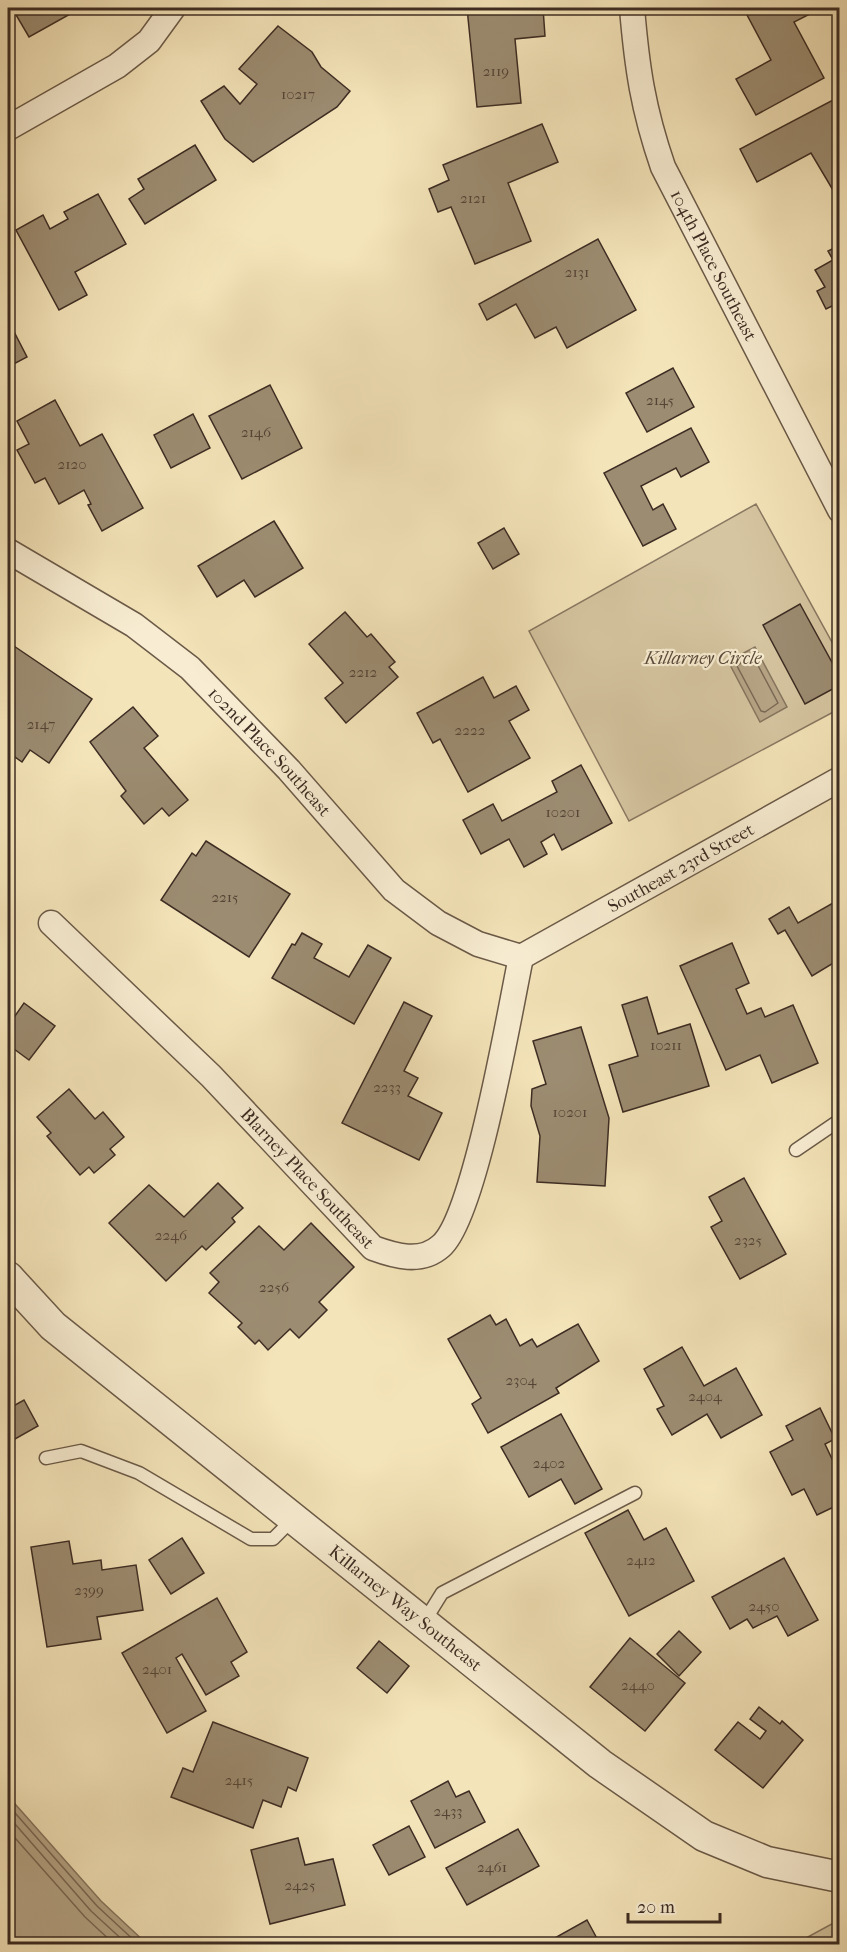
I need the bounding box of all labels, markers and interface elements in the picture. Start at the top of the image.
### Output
house number: 2119 [483,62,509,80]
house number: 10217 [281,85,315,103]
street label: 104th Place Southeast [666,186,761,345]
house number: 2121 [460,189,486,207]
house number: 2131 [565,263,589,281]
house number: 2145 [646,391,674,409]
house number: 2146 [241,423,272,441]
house number: 2120 [57,455,87,473]
park label: Killarney Circle [643,648,762,669]
house number: 2212 [349,663,378,681]
street label: 102nd Place Southeast [203,683,335,821]
house number: 2147 [27,715,55,733]
house number: 2222 [455,721,486,739]
house number: 10201 [546,803,580,821]
street label: Southeast 23rd Street [604,819,758,917]
house number: 2215 [211,888,239,906]
house number: 10211 [650,1036,682,1054]
house number: 2233 [373,1078,401,1096]
house number: 10201 [553,1103,587,1121]
street label: Blarney Place Southeast [236,1104,379,1254]
house number: 2246 [155,1226,188,1244]
house number: 2325 [734,1231,762,1249]
house number: 2256 [259,1278,290,1296]
house number: 2304 [506,1371,538,1389]
house number: 2404 [688,1387,723,1405]
house number: 2402 [533,1454,566,1472]
street label: Killarney Way Southeast [324,1541,486,1677]
house number: 2412 [626,1551,656,1569]
house number: 2399 [74,1581,104,1599]
house number: 2450 [749,1597,779,1615]
house number: 2401 [142,1660,172,1678]
house number: 2440 [621,1676,655,1694]
house number: 2415 [225,1771,253,1789]
house number: 2433 [434,1802,462,1820]
house number: 2461 [477,1858,507,1876]
house number: 2425 [285,1876,315,1894]
scale bar [628,1886,720,1924]
text: 20 m [637,1897,675,1918]

